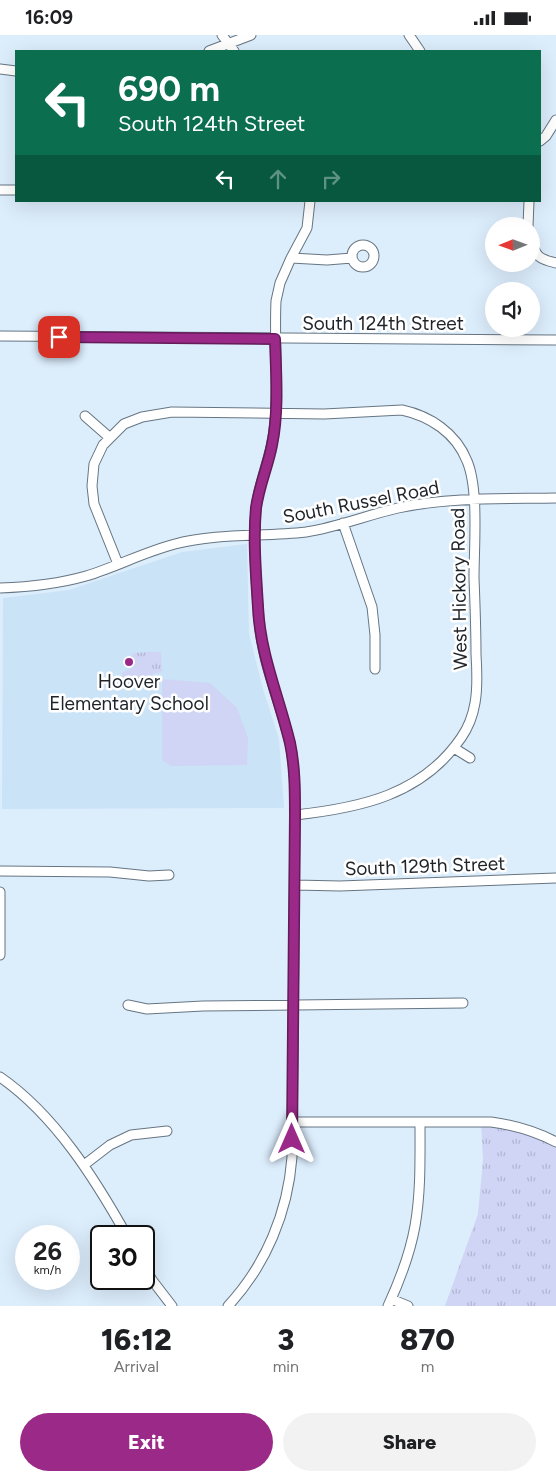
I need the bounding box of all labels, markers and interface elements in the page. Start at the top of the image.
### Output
text: 16:09 [25,6,73,29]
text: 690 m [118,68,220,110]
icon: left [35,70,100,135]
text: South 124th Street [118,110,305,137]
icon: left [211,165,239,193]
icon: ahead [264,165,292,193]
icon: right [317,165,345,193]
north arrow [485,217,540,273]
map controls [485,217,540,337]
button: sound [485,282,540,337]
street label: South 124th Street [302,312,464,335]
pin [38,316,80,358]
icon: arrive [45,323,73,351]
street label: South Russel Road [281,476,441,528]
street label: West Hickory Road [446,508,472,670]
marker: Hoover Elementary School [123,656,135,668]
place label: Hoover Elementary School [49,670,209,715]
street label: South 129th Street [344,852,506,880]
position arrow [265,1112,317,1164]
speed limit sign: 30 [90,1225,155,1290]
text: 26 [33,1236,62,1266]
text: km/h [34,1263,61,1277]
text: 16:12 [101,1321,172,1358]
text: 3 [277,1321,294,1358]
text: 870 [400,1321,455,1358]
text: Arrival [114,1357,159,1376]
text: min [273,1357,299,1376]
text: m [421,1357,434,1376]
button: Exit [20,1413,273,1471]
button: Share [283,1413,536,1471]

